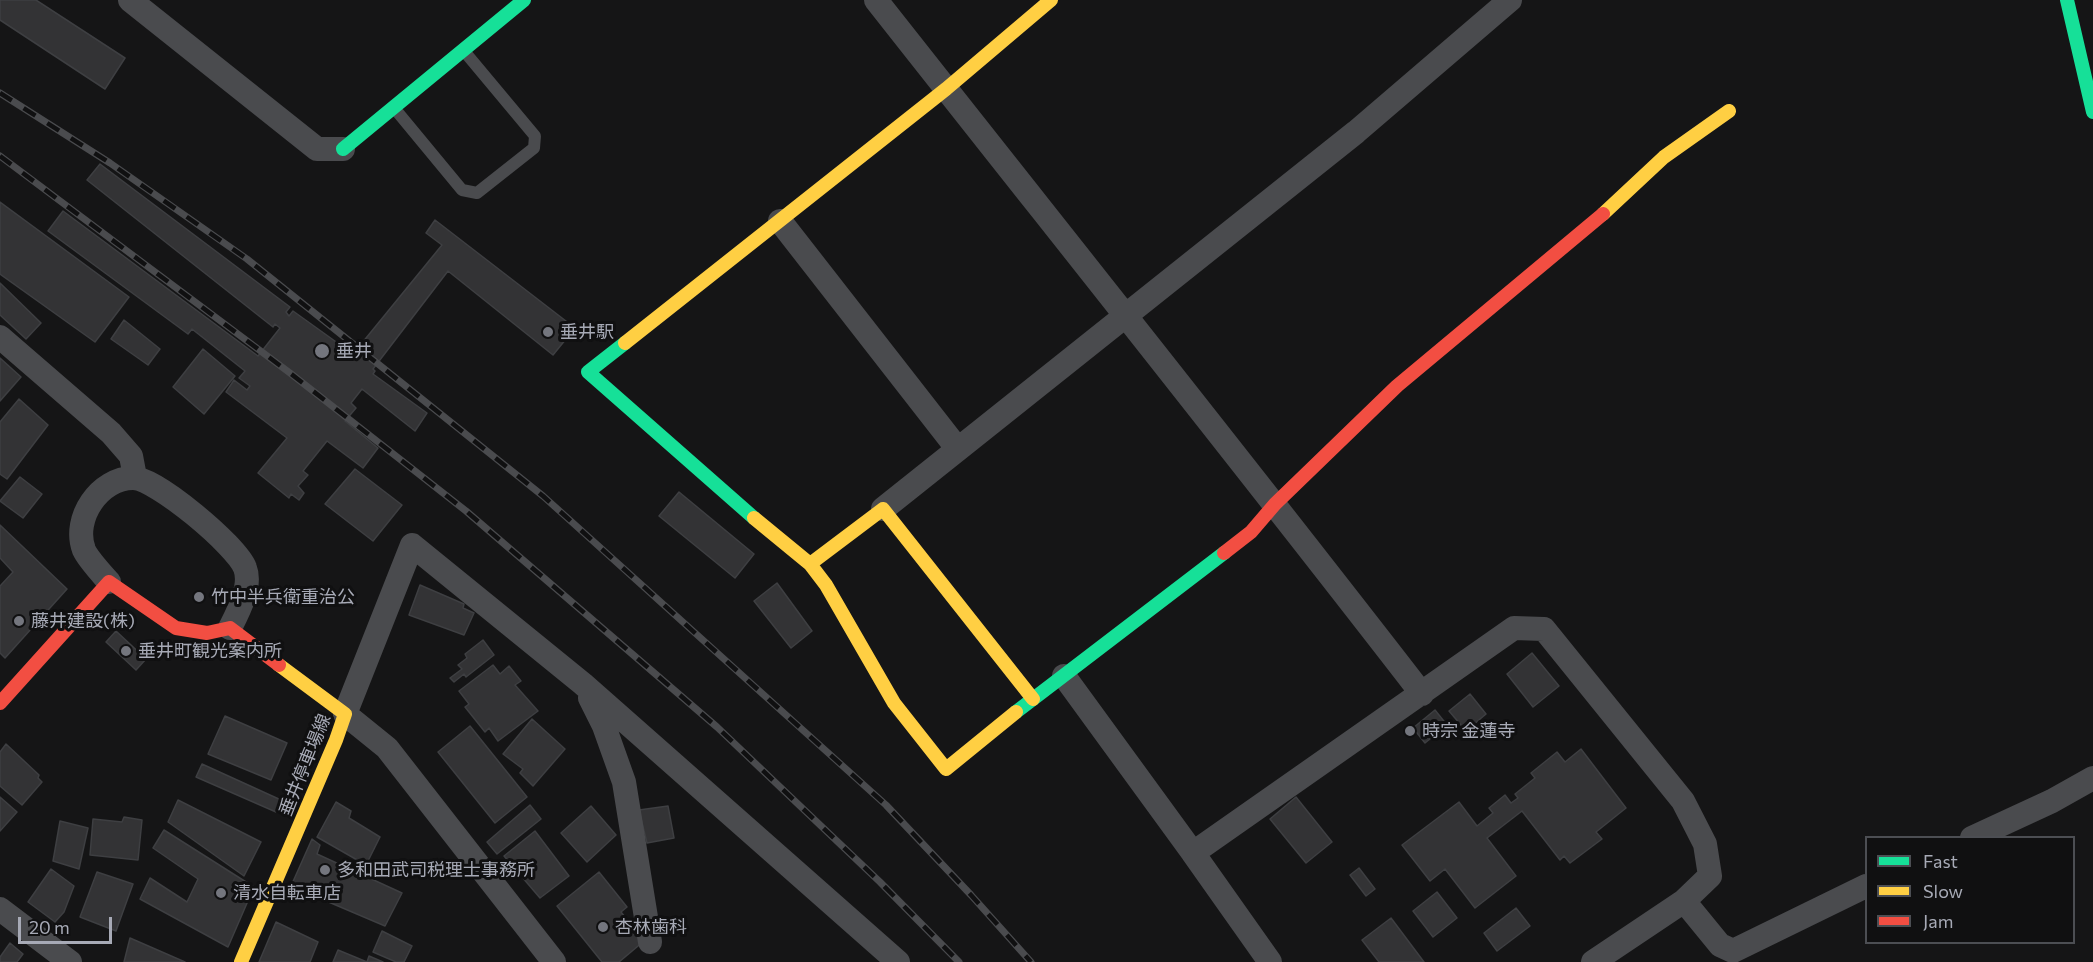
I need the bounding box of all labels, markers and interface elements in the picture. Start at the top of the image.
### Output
place label: 垂井駅 [560,321,614,343]
marker: 垂井駅 [541,325,555,339]
place label: 垂井 [336,340,372,362]
marker: 垂井 [313,342,331,360]
place label: 竹中半兵衛重治公 [211,586,355,608]
marker: 竹中半兵衛重治公 [192,590,206,604]
place label: 藤井建設(株) [31,610,135,632]
marker: 藤井建設(株) [12,614,26,628]
place label: 垂井町観光案内所 [138,640,282,662]
marker: 垂井町観光案内所 [119,644,133,658]
street label: 垂井停車場線 [275,711,335,819]
place label: 時宗 金蓮寺 [1422,720,1515,742]
marker: 時宗 金蓮寺 [1403,724,1417,738]
legend [1865,836,2075,944]
text: Fast [1923,850,1958,872]
place label: 多和田武司税理士事務所 [337,859,535,881]
marker: 多和田武司税理士事務所 [318,863,332,877]
text: Slow [1923,880,1963,902]
place label: 清水自転車店 [233,882,341,904]
marker: 清水自転車店 [214,886,228,900]
scale bar [21,905,116,943]
text: Jam [1923,910,1953,932]
text: 20 m [29,916,70,938]
place label: 杏林歯科 [615,916,687,938]
marker: 杏林歯科 [596,920,610,934]

